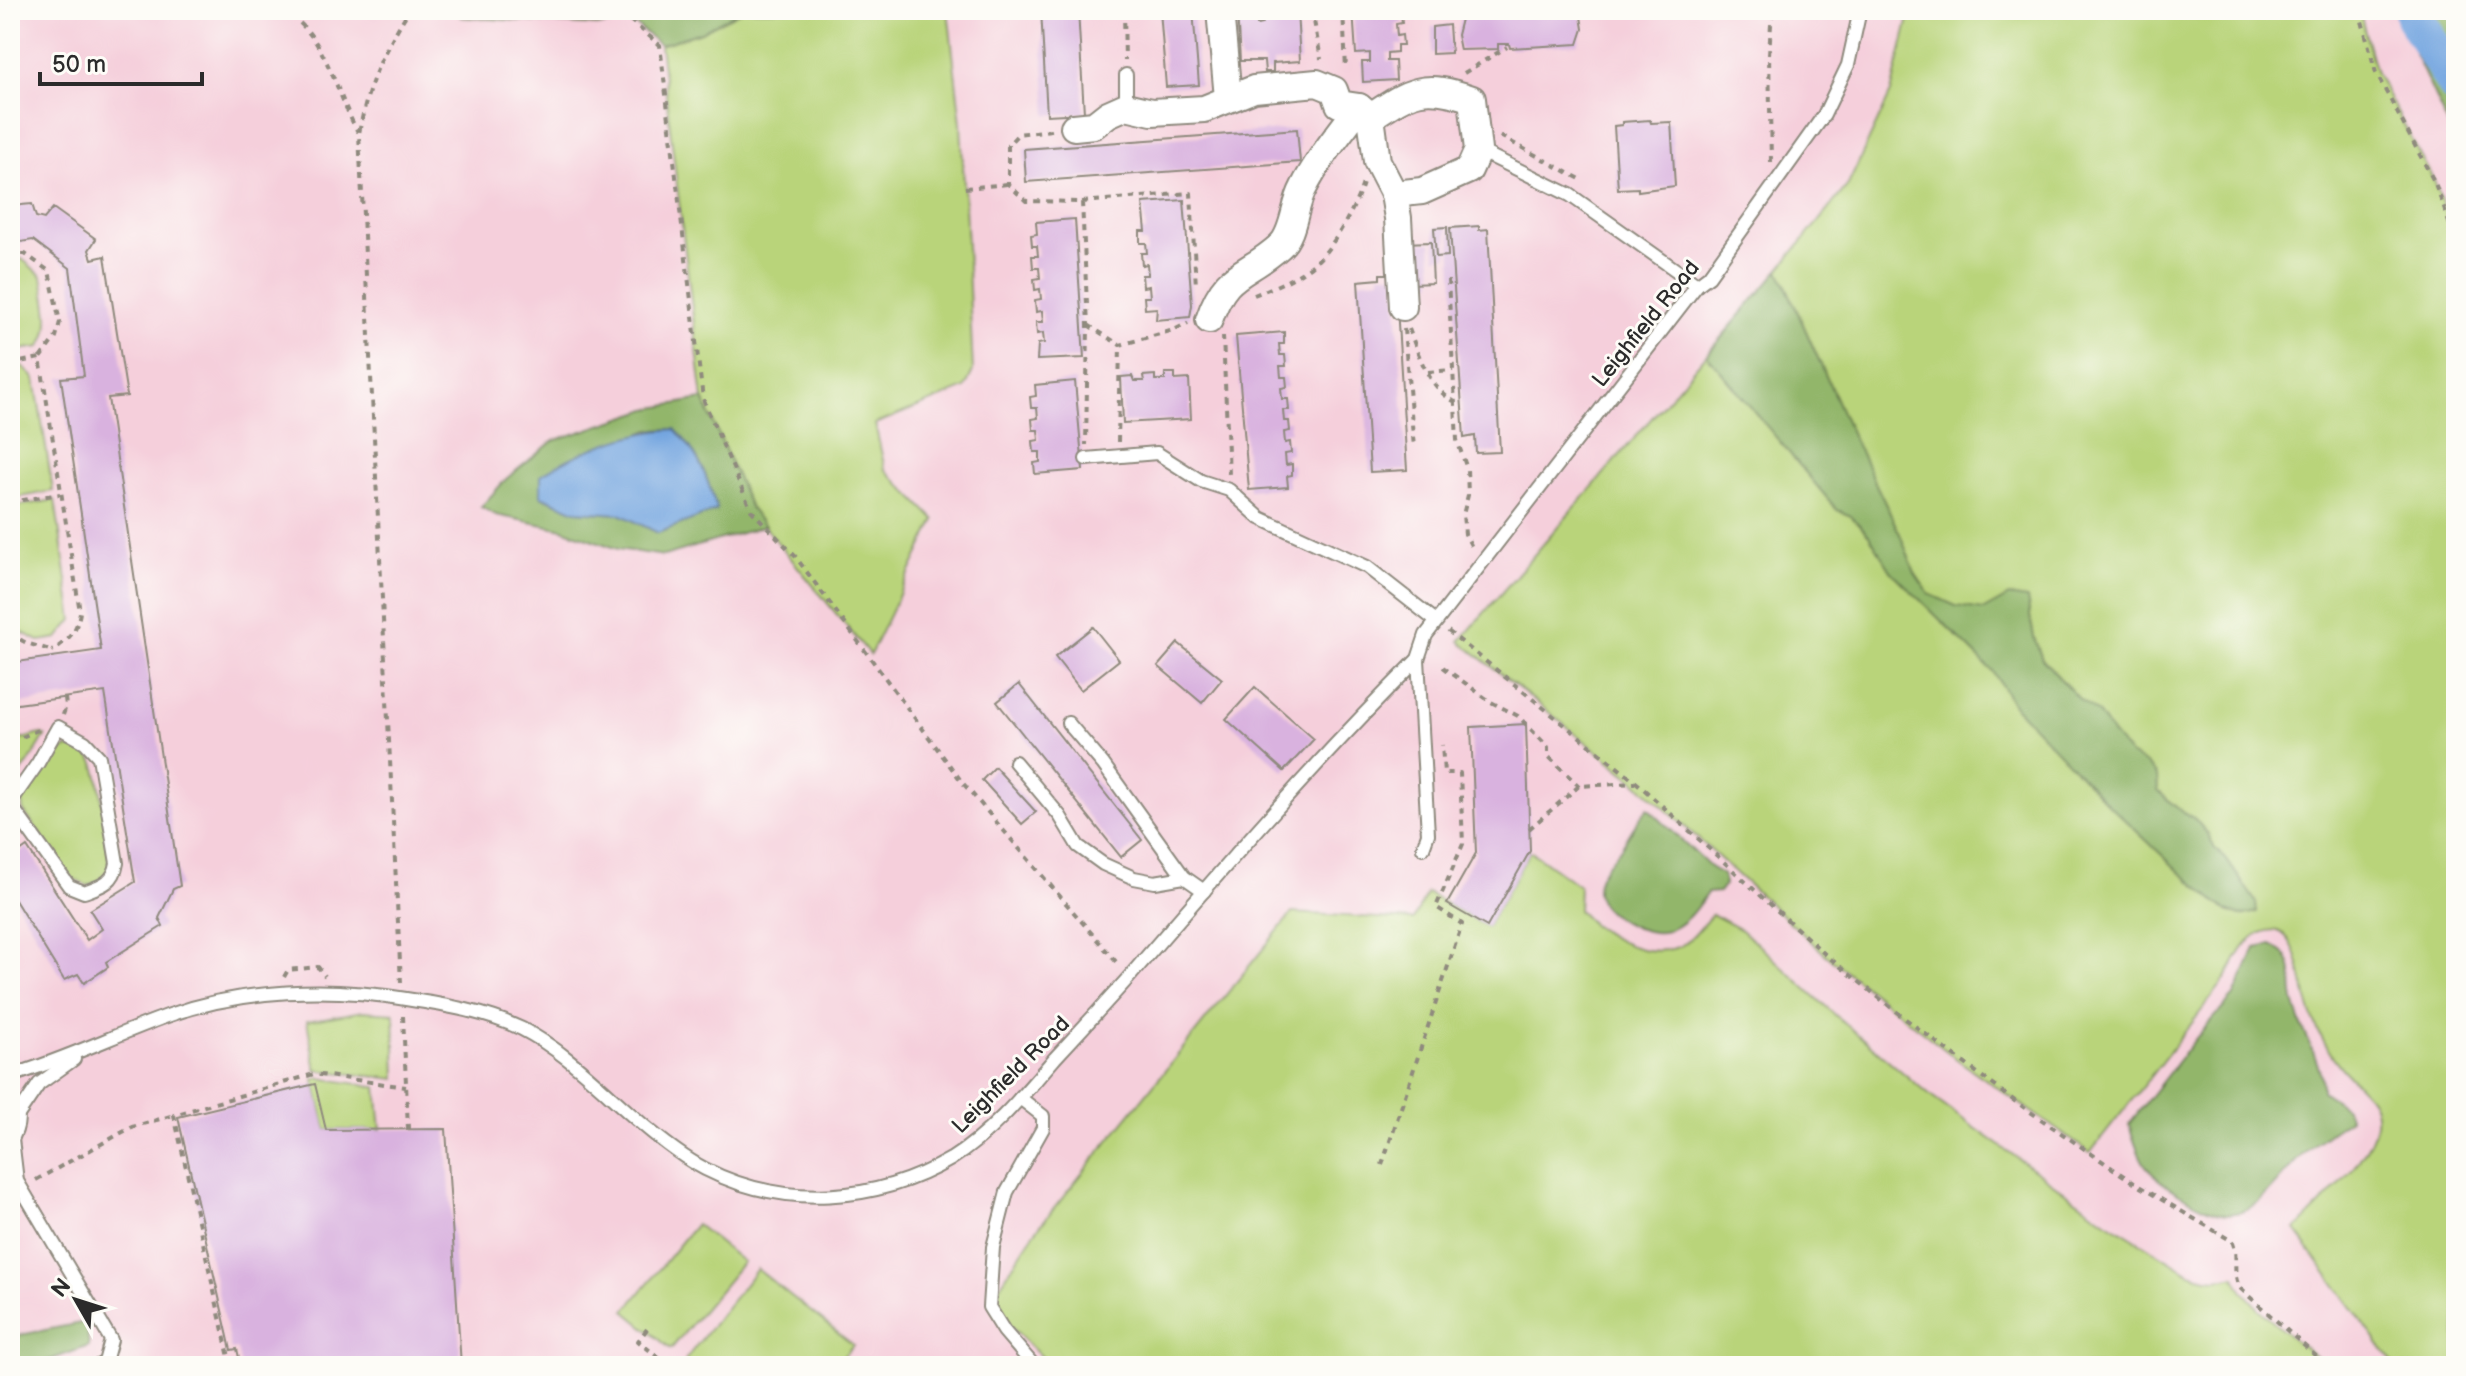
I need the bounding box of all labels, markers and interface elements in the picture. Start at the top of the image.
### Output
scale bar [40,36,202,86]
text: 50 m [52,50,106,79]
street label: Leighfield Road [1587,255,1706,393]
street label: Leighfield Road [947,1011,1076,1140]
north arrow [36,1260,116,1340]
text: N [46,1273,77,1303]

